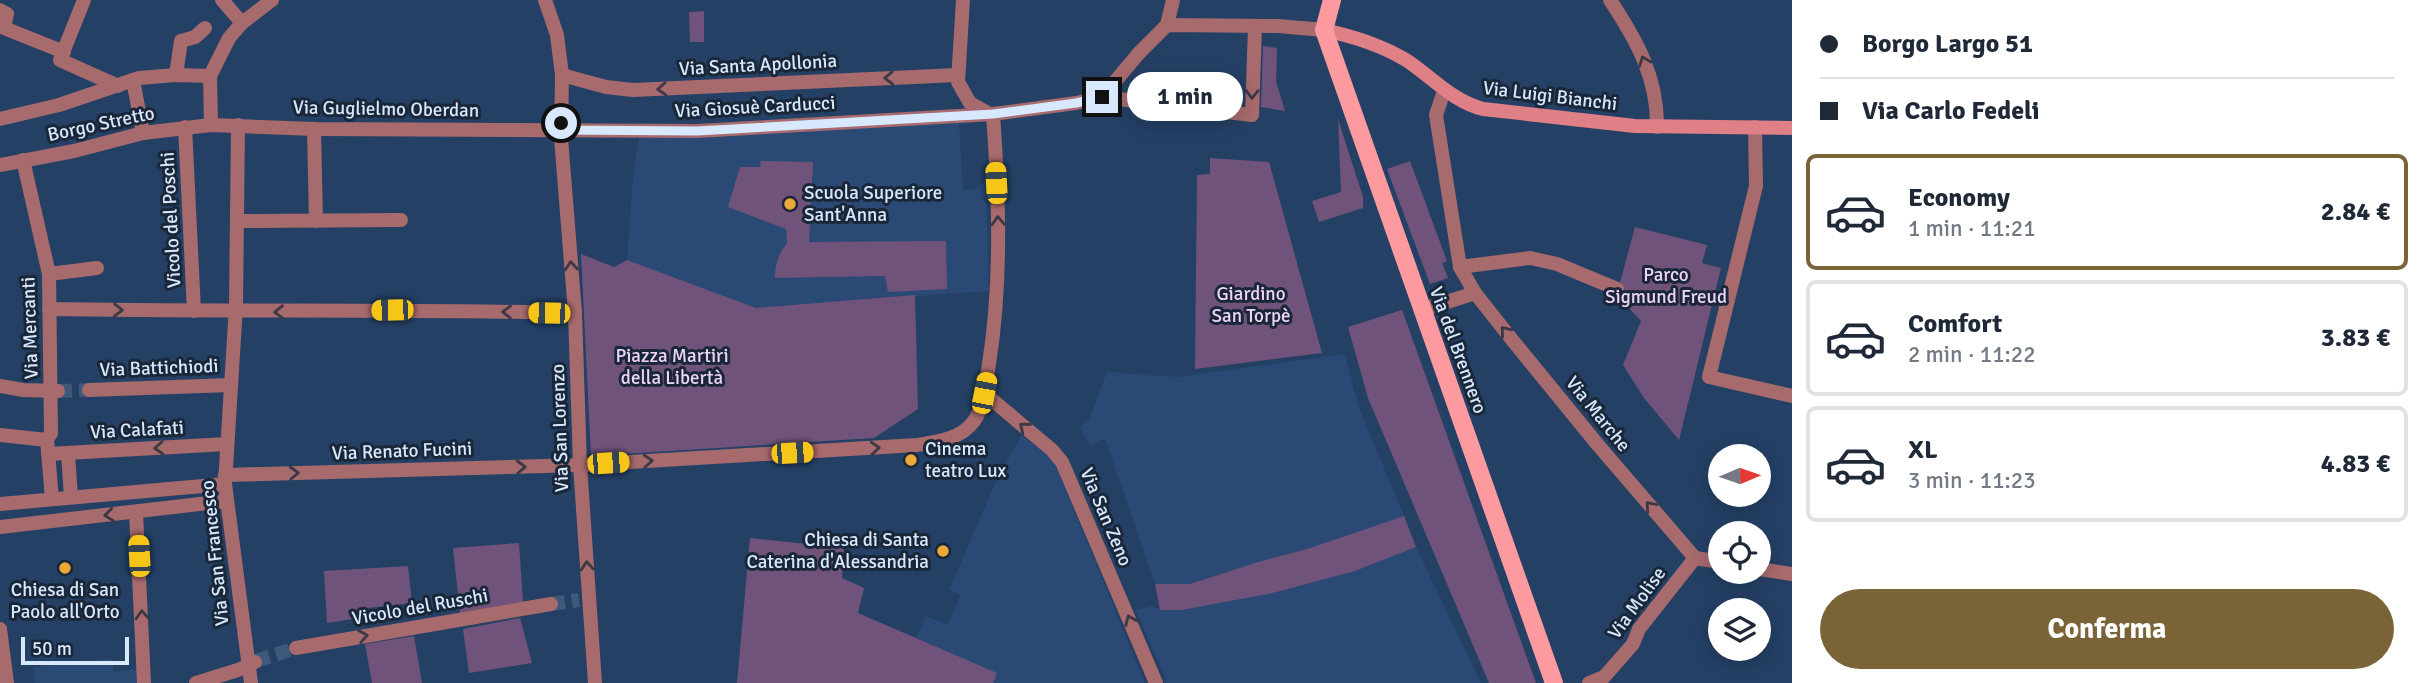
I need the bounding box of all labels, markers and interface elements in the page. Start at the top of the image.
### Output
text: Borgo Largo 51 [1862,28,2033,60]
street label: Via Santa Apollonia [678,49,838,81]
one-way arrow [1638,55,1652,67]
one-way arrow [884,71,895,86]
callout: 1 min [1126,72,1242,122]
street label: Via Luigi Bianchi [1481,76,1619,116]
one-way arrow [656,81,667,96]
route end [1086,81,1118,113]
text: 1 min [1157,82,1213,111]
one-way arrow [1245,89,1260,100]
street label: Via Giosuè Carducci [674,91,836,123]
street label: Via Guglielmo Oberdan [293,95,479,123]
text: Via Carlo Fedeli [1862,95,2040,127]
street label: Borgo Stretto [45,101,157,147]
route start [545,107,577,139]
street label: Vicolo del Poschi [155,151,187,289]
car [985,161,1008,205]
place label: Scuola Superiore Sant'Anna [804,181,942,227]
icon: car [1824,181,1887,244]
text: Economy [1908,182,2010,214]
marker: Scuola Superiore Sant'Anna [782,196,798,212]
text: 2.84 € [2321,196,2390,228]
text: 1 min · 11:21 [1908,214,2036,243]
one-way arrow [990,216,1005,227]
one-way arrow [564,260,579,271]
park label: Parco Sigmund Freud [1605,263,1727,309]
street label: Via Mercanti [16,276,44,380]
park label: Giardino San Torpè [1212,282,1290,328]
street label: Via del Brennero [1424,283,1492,417]
car [371,299,414,321]
one-way arrow [113,302,123,318]
car [528,302,571,324]
one-way arrow [274,304,284,320]
one-way arrow [501,304,511,320]
icon: car [1824,307,1887,370]
text: Comfort [1908,308,2002,340]
text: 3.83 € [2321,322,2390,354]
one-way arrow [1501,326,1514,338]
text: 2 min · 11:22 [1908,340,2036,369]
park label: Piazza Martiri della Libertà [615,344,729,390]
street label: Via Battichiodi [99,354,219,382]
street label: Via San Lorenzo [546,363,574,493]
car [970,370,999,416]
street label: Via Marche [1560,371,1636,457]
street label: Via Calafati [90,416,184,444]
one-way arrow [1019,422,1031,435]
icon: car [1824,433,1887,496]
text: XL [1908,434,1938,466]
street label: Via Renato Fucini [331,437,473,465]
place label: Cinema teatro Lux [925,437,1007,483]
one-way arrow [153,440,164,455]
one-way arrow [870,440,881,455]
car [771,441,814,465]
north arrow [1708,444,1771,508]
map controls [1708,444,1771,661]
text: 4.83 € [2321,448,2390,480]
car [587,451,630,475]
marker: Cinema teatro Lux [903,452,919,468]
one-way arrow [643,454,654,469]
one-way arrow [516,459,527,474]
street label: Via San Zeno [1075,464,1138,570]
one-way arrow [288,466,299,481]
text: 3 min · 11:23 [1908,466,2036,495]
street label: Via San Francesco [195,479,235,627]
one-way arrow [1646,501,1658,514]
one-way arrow [103,507,115,522]
button: locate [1708,521,1771,584]
place label: Chiesa di Santa Caterina d'Alessandria [747,528,929,574]
car [128,534,151,578]
marker: Chiesa di Santa Caterina d'Alessandria [935,543,951,559]
marker: Chiesa di San Paolo all'Orto [57,560,73,576]
one-way arrow [580,560,595,571]
street label: Via Molise [1603,562,1671,644]
place label: Chiesa di San Paolo all'Orto [10,578,120,624]
street label: Vicolo del Ruschi [350,583,490,631]
button: Conferma [1820,589,2394,669]
button: layers [1708,598,1771,661]
one-way arrow [135,609,150,620]
one-way arrow [1124,615,1138,627]
one-way arrow [357,629,369,644]
scale bar [21,634,130,666]
text: 50 m [32,637,72,661]

